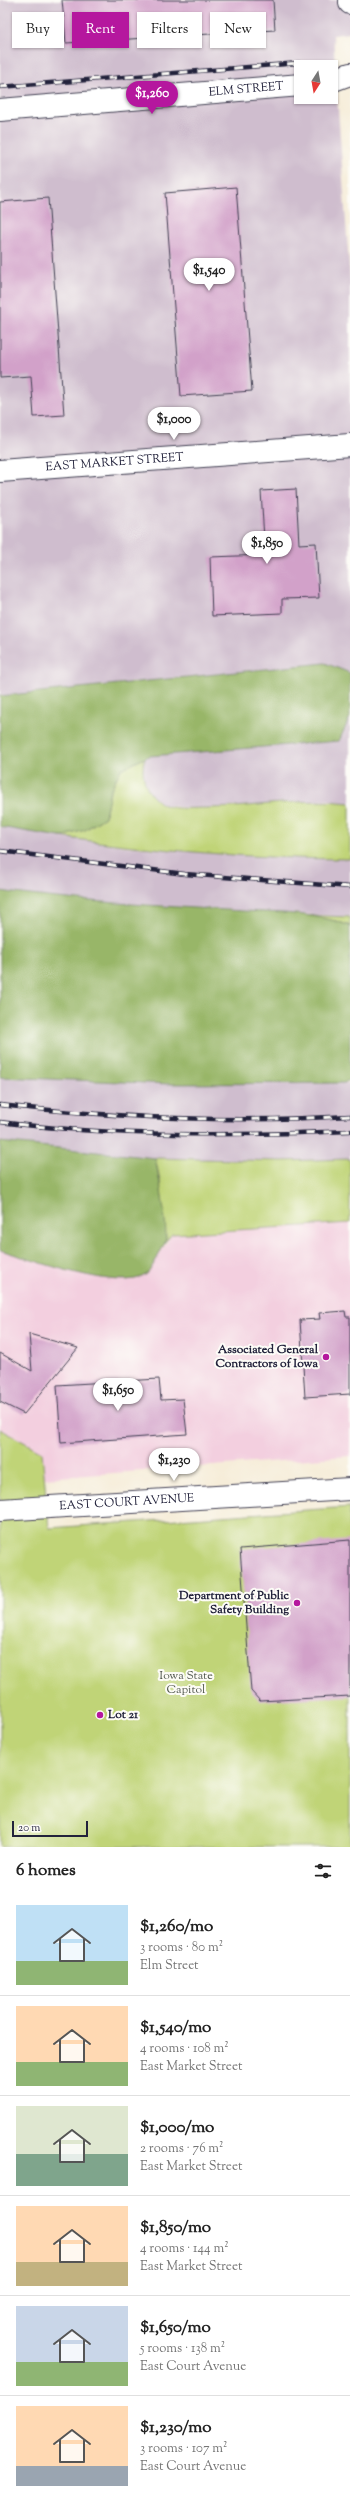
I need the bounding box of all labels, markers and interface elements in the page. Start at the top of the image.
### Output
chip: Buy [12,12,64,48]
chip: Rent [72,12,129,48]
chip: Filters [137,12,202,48]
chip: New [210,12,266,48]
north arrow [294,60,338,104]
map controls [294,60,338,104]
street label: ELM STREET [208,77,285,102]
pin: $1,260 [119,81,185,115]
text: $1,260 [135,85,169,103]
pin: $1,540 [176,258,242,292]
text: $1,540 [193,262,225,280]
pin: $1,000 [141,407,207,441]
text: $1,000 [157,411,191,429]
street label: EAST MARKET STREET [45,448,185,477]
pin: $1,850 [234,531,300,565]
text: $1,850 [251,535,283,553]
place label: Associated General Contractors of Iowa [215,1341,319,1373]
marker: Associated General Contractors of Iowa [321,1352,331,1362]
pin: $1,650 [85,1378,151,1412]
text: $1,650 [102,1382,134,1400]
pin: $1,230 [141,1448,207,1482]
text: $1,230 [158,1452,190,1470]
street label: EAST COURT AVENUE [59,1489,195,1515]
place label: Department of Public Safety Building [178,1587,290,1619]
marker: Department of Public Safety Building [292,1598,302,1608]
park label: Iowa State Capitol [159,1667,213,1699]
place label: Lot 21 [107,1706,139,1724]
marker: Lot 21 [95,1710,105,1720]
scale bar [12,1819,88,1838]
text: 20 m [18,1820,40,1836]
text: 6 homes [16,1859,76,1883]
icon: filters [312,1860,334,1882]
text: $1,260/mo [140,1915,213,1939]
icon: home [48,1921,96,1969]
text: 3 rooms · 80 m² [140,1939,223,1957]
text: Elm Street [140,1957,199,1975]
text: $1,540/mo [140,2016,211,2040]
icon: home [48,2022,96,2070]
text: 4 rooms · 108 m² [140,2040,229,2058]
text: East Market Street [140,2058,242,2076]
text: $1,000/mo [140,2116,214,2140]
icon: home [48,2122,96,2170]
text: 2 rooms · 76 m² [140,2140,224,2158]
text: East Market Street [140,2158,242,2176]
text: $1,850/mo [140,2216,211,2240]
icon: home [48,2222,96,2270]
text: 4 rooms · 144 m² [140,2240,229,2258]
text: East Market Street [140,2258,242,2276]
text: $1,650/mo [140,2316,211,2340]
icon: home [48,2322,96,2370]
text: 5 rooms · 138 m² [140,2340,225,2358]
text: East Court Avenue [140,2358,246,2376]
text: $1,230/mo [140,2416,212,2440]
icon: home [48,2422,96,2470]
text: 3 rooms · 107 m² [140,2440,227,2458]
text: East Court Avenue [140,2458,246,2476]

